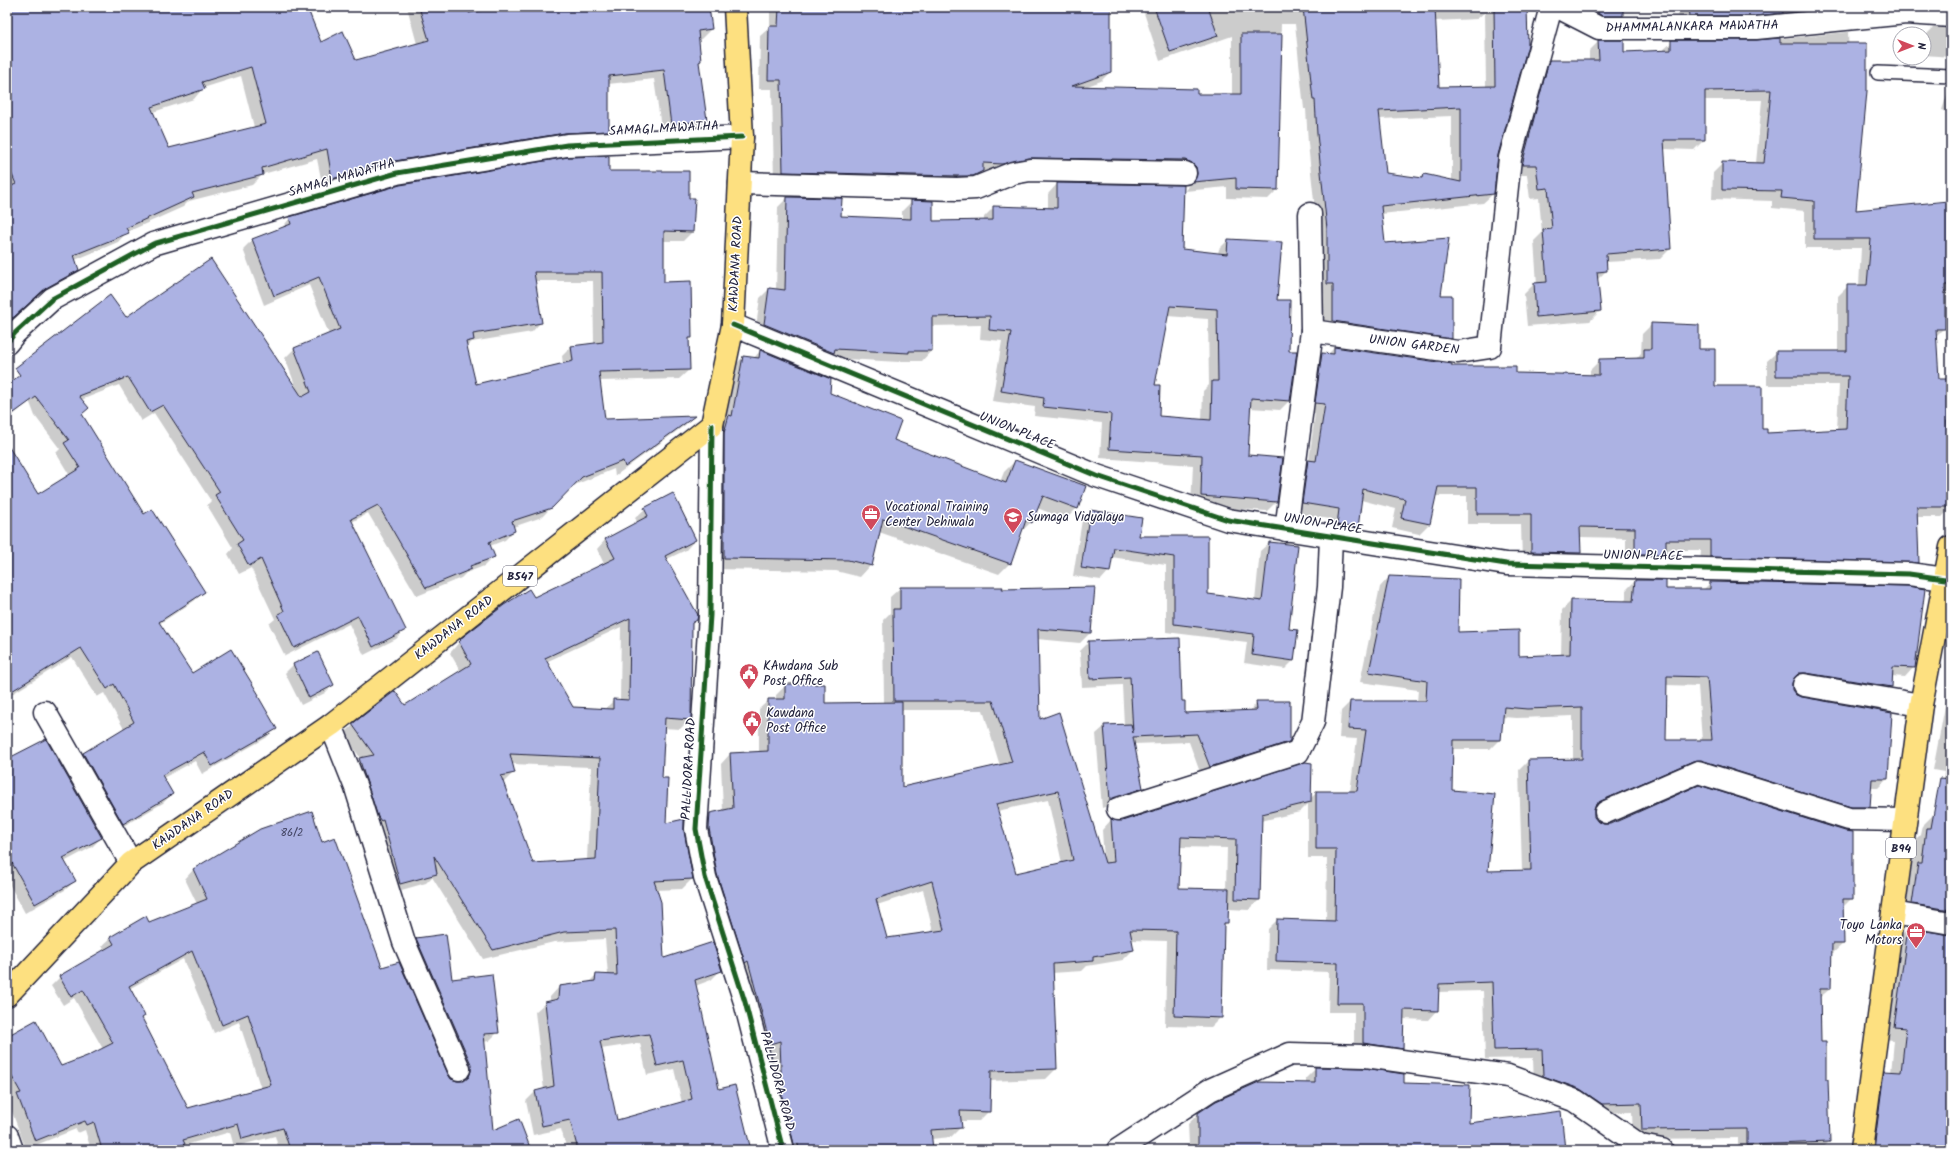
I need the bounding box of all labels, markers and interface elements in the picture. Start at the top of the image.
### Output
street label: DHAMMALANKARA MAWATHA [1605,15,1779,39]
north arrow [1892,26,1932,66]
text: N [1912,43,1930,50]
street label: SAMAGI MAWATHA [609,116,720,142]
street label: SAMAGI MAWATHA [286,153,398,203]
street label: KAWDANA ROAD [723,216,749,312]
street label: UNION GARDEN [1368,329,1461,361]
street label: UNION PLACE [976,406,1058,456]
place label: Vocational Training Center Dehiwala [885,497,989,533]
office icon: Vocational Training Center Dehiwala [860,503,882,531]
school or university icon: Sumaga Vidyalaya [1002,506,1024,534]
place label: Sumaga Vidyalaya [1027,507,1124,528]
street label: UNION PLACE [1282,507,1365,541]
street label: UNION PLACE [1603,545,1684,567]
road number: B547 [503,566,537,586]
street label: KAWDANA ROAD [410,590,498,666]
place label: KAwdana Sub Post Office [763,656,838,692]
public building icon: KAwdana Sub Post Office [738,662,760,690]
place label: Kawdana Post Office [766,703,826,739]
public building icon: Kawdana Post Office [741,709,763,737]
street label: PALLIDORA ROAD [676,717,702,821]
street label: KAWDANA ROAD [148,784,238,856]
house number: 86/2 [280,824,304,842]
road number: B94 [1886,838,1916,858]
place label: Toyo Lanka Motors [1840,915,1902,951]
office icon: Toyo Lanka Motors [1905,921,1927,949]
street label: PALLIDORA ROAD [754,1029,800,1133]

